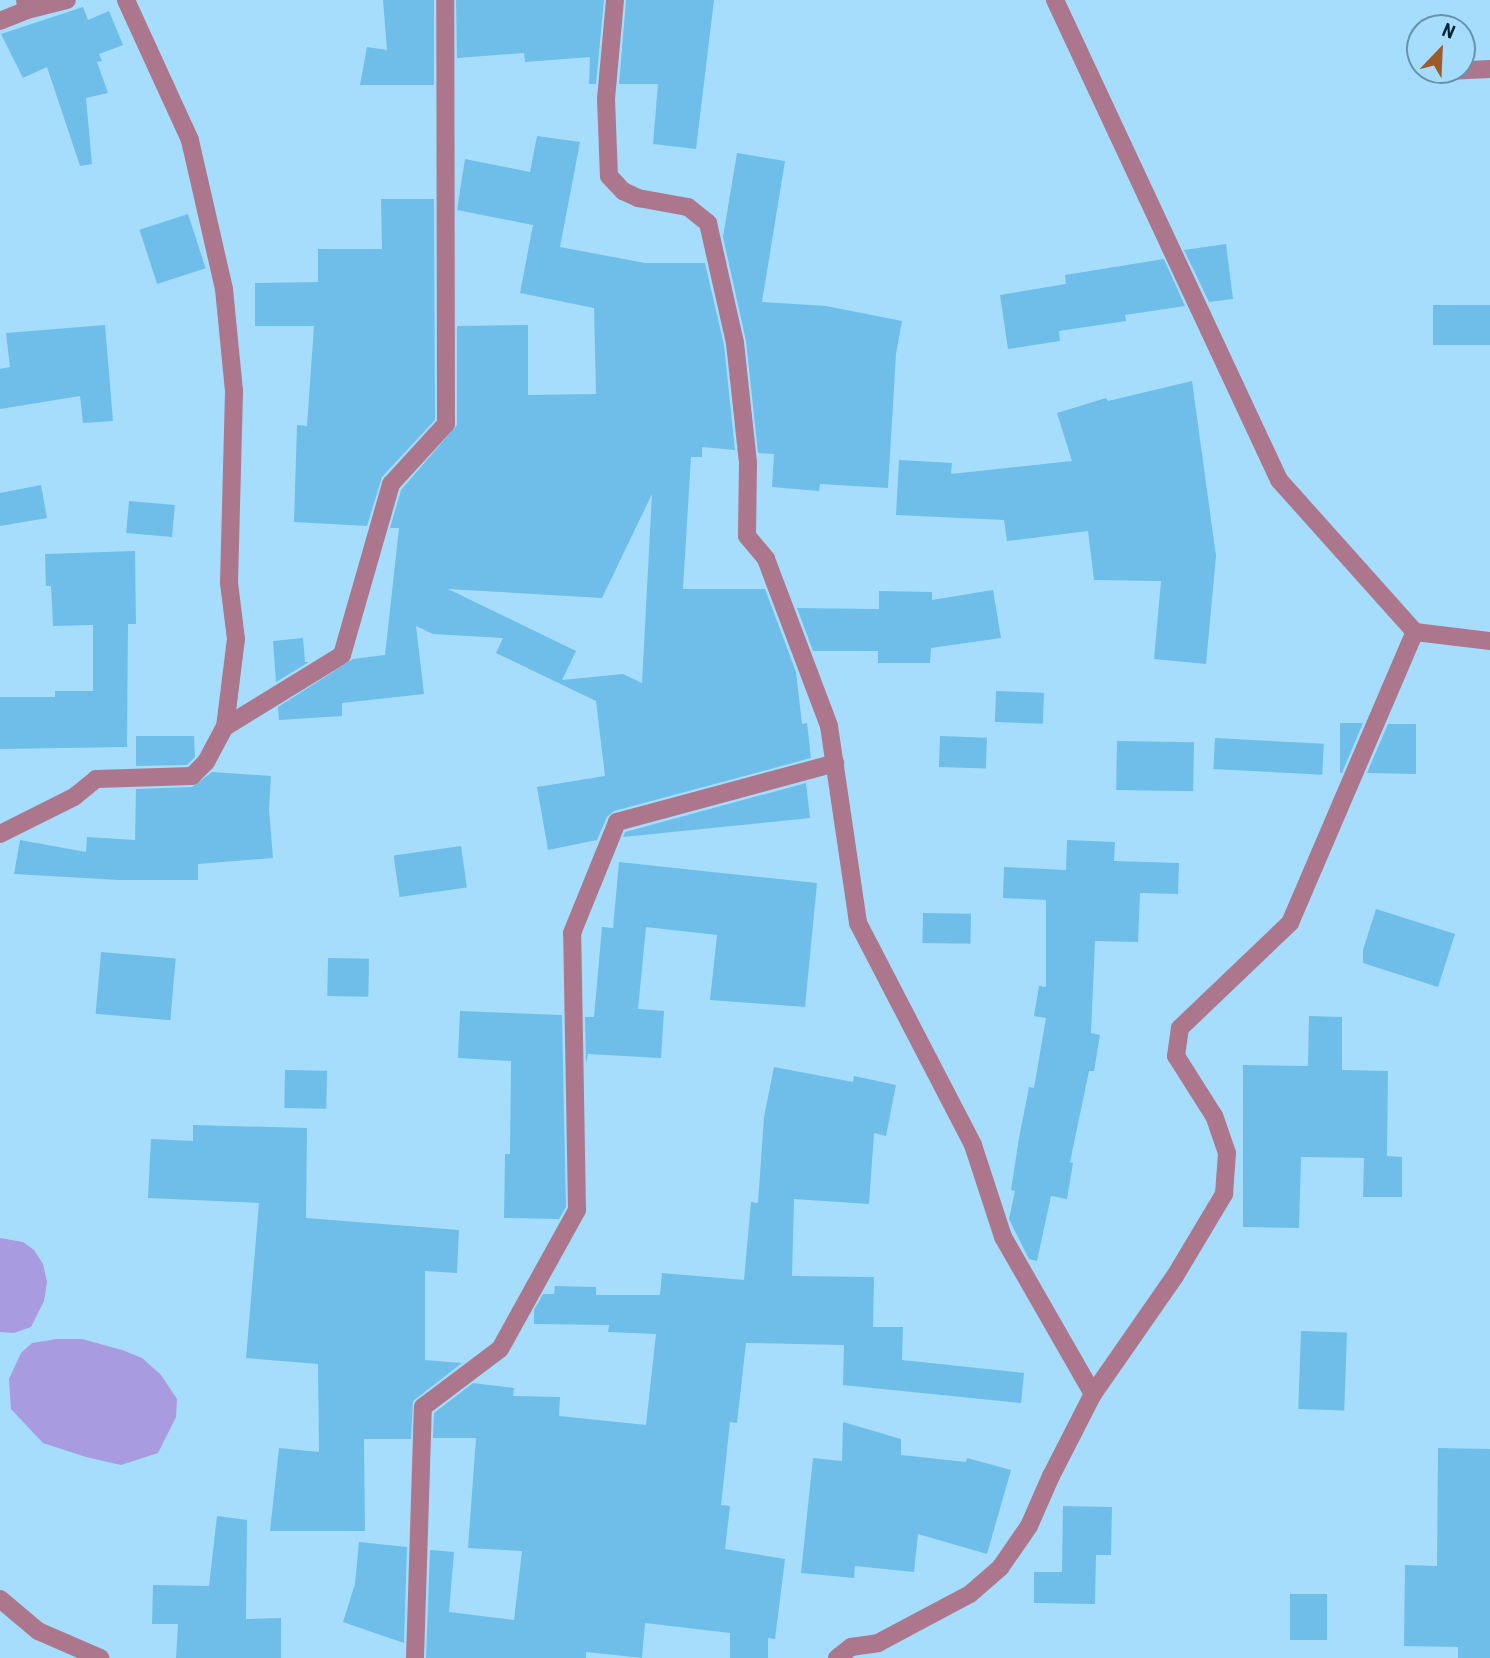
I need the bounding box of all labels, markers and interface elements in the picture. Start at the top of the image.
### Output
north arrow [1406,14,1476,84]
text: N [1439,18,1458,44]

